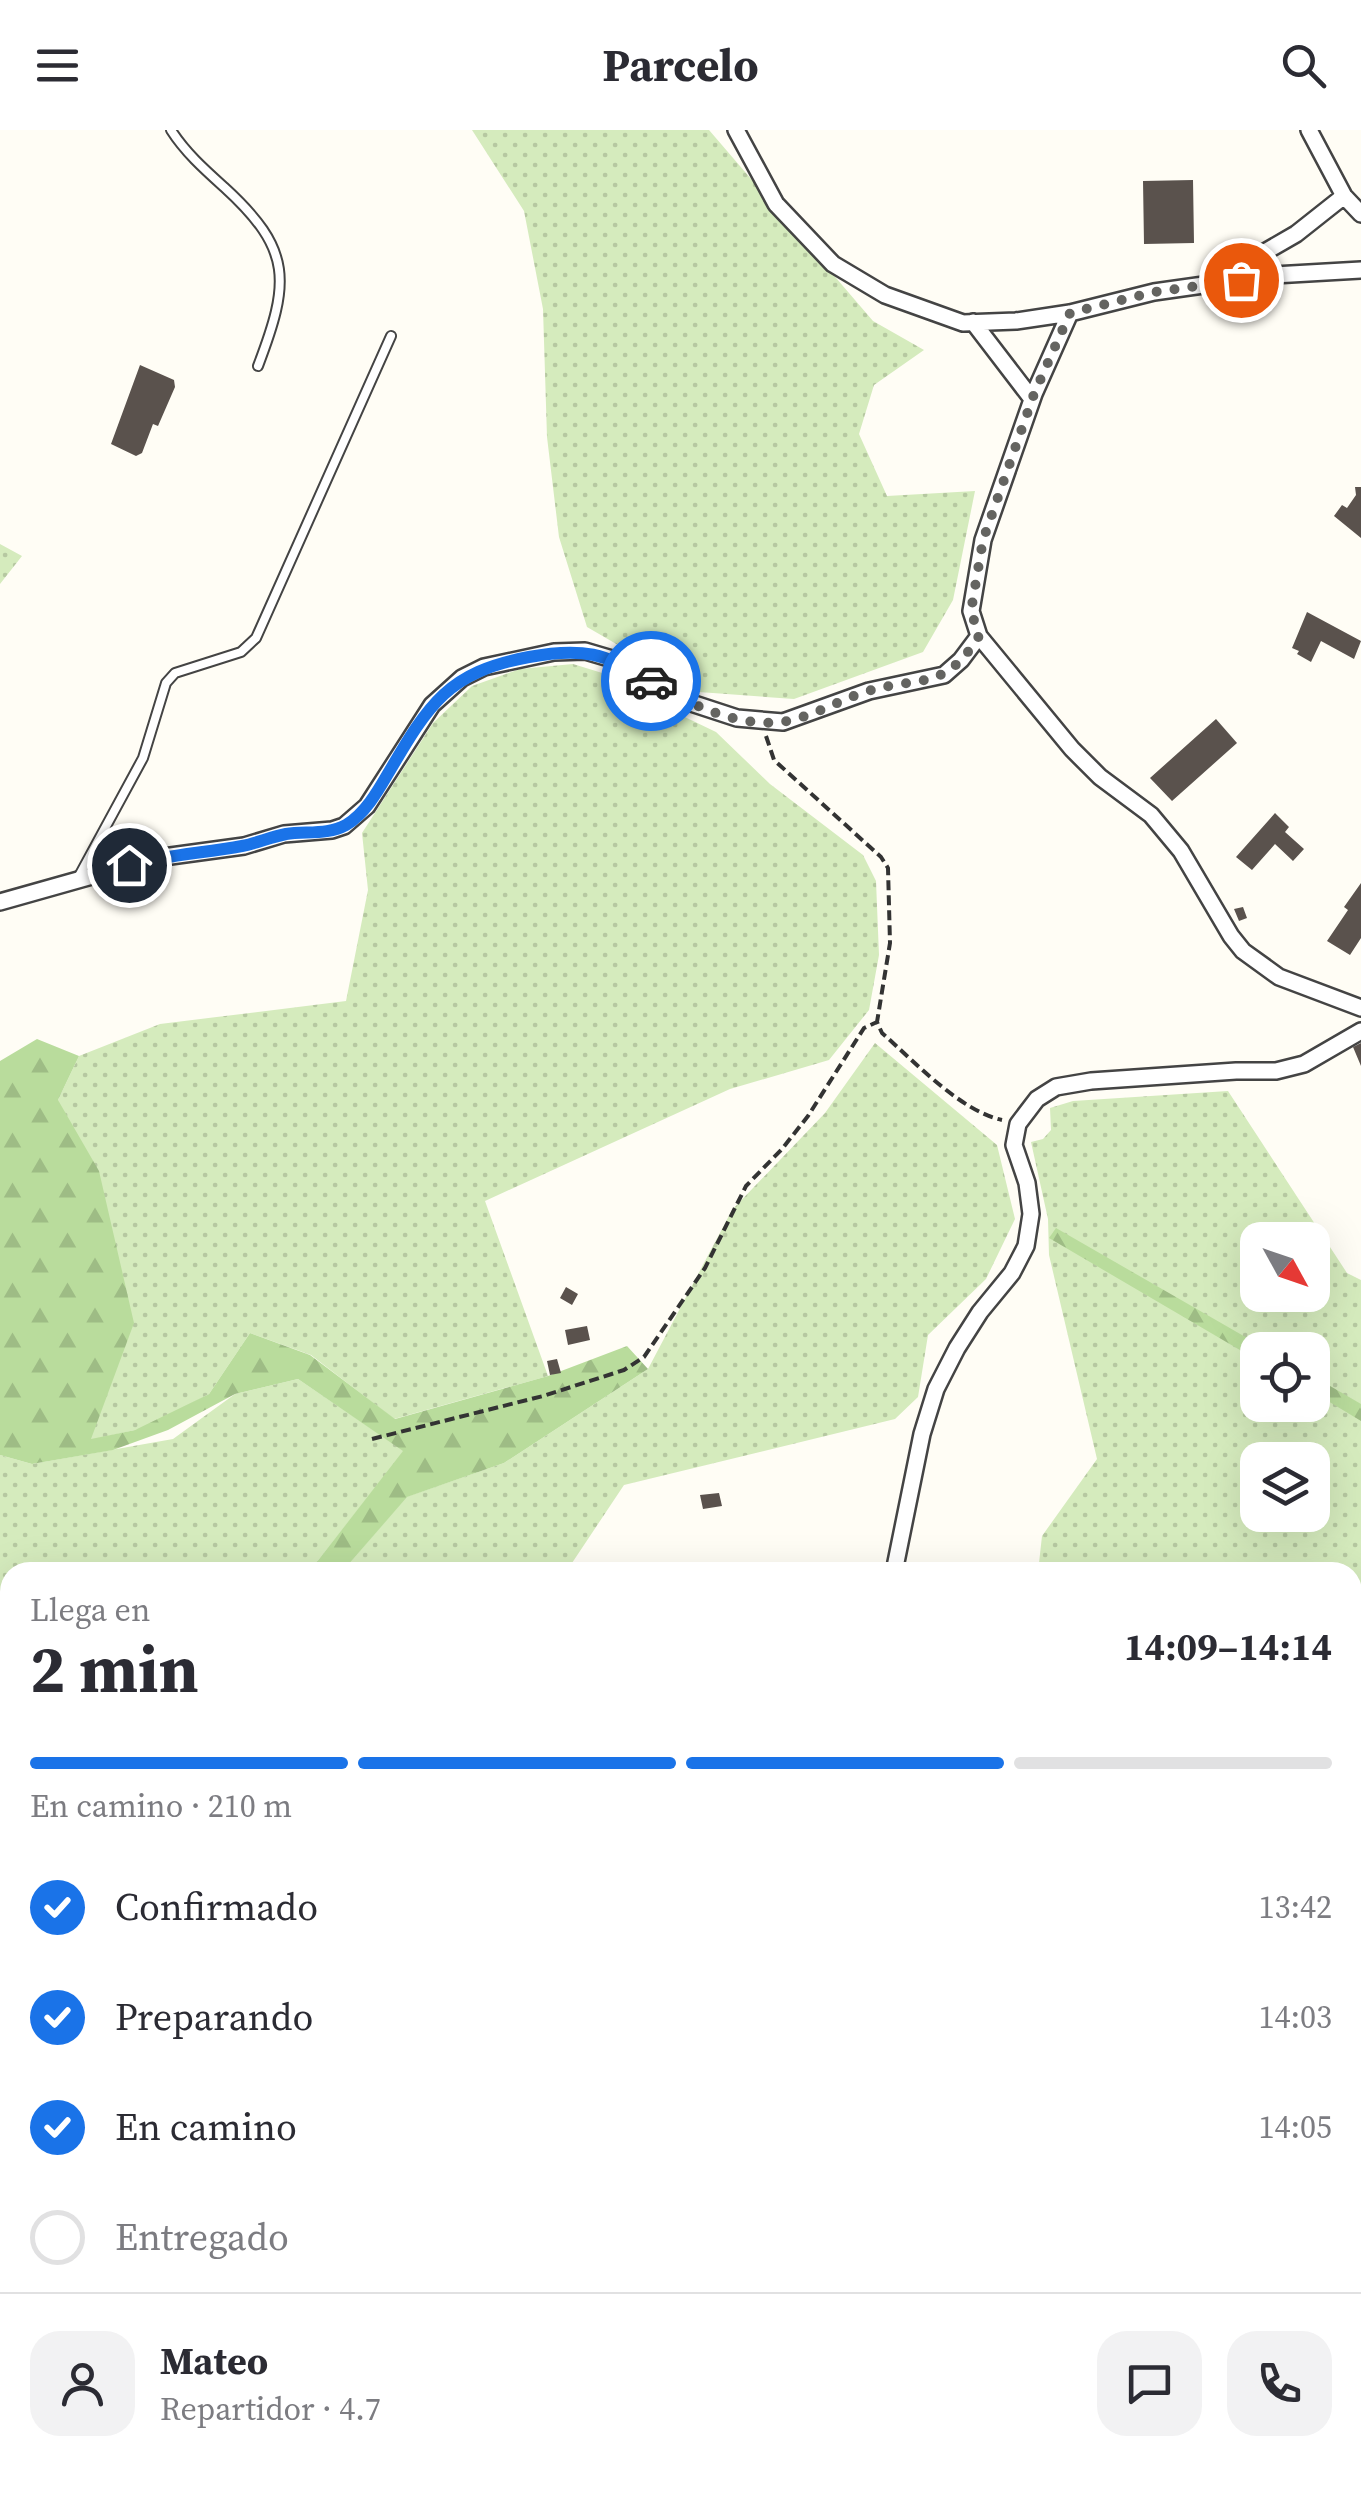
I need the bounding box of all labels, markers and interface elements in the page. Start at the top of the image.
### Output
text: Parcelo [602,34,759,96]
icon: menu [30,38,85,93]
icon: search [1276,38,1331,93]
pin [1199,238,1284,323]
icon: bag [1214,253,1269,308]
courier [601,631,701,731]
icon: car [624,654,679,709]
pin [87,823,172,908]
icon: home [102,838,157,893]
north arrow [1240,1222,1330,1312]
map controls [1240,1222,1330,1532]
button: locate [1240,1332,1330,1422]
button: layers [1240,1442,1330,1532]
text: Llega en [30,1588,150,1632]
text: 14:09–14:14 [1124,1621,1332,1673]
text: 2 min [30,1625,199,1714]
text: En camino · 210 m [30,1784,292,1828]
icon: check [30,1880,85,1935]
text: Confirmado [115,1881,318,1933]
text: 13:42 [1258,1885,1332,1929]
icon: check [30,1990,85,2045]
text: Preparando [115,1991,313,2043]
text: 14:03 [1258,1995,1332,2039]
icon: check [30,2100,85,2155]
text: En camino [115,2101,297,2153]
text: 14:05 [1258,2105,1332,2149]
text: Entregado [115,2211,289,2263]
button: person [30,2331,135,2436]
button: chat [1097,2331,1202,2436]
button: phone [1227,2331,1332,2436]
text: Mateo [160,2335,268,2387]
text: Repartidor · 4.7 [160,2387,381,2431]

